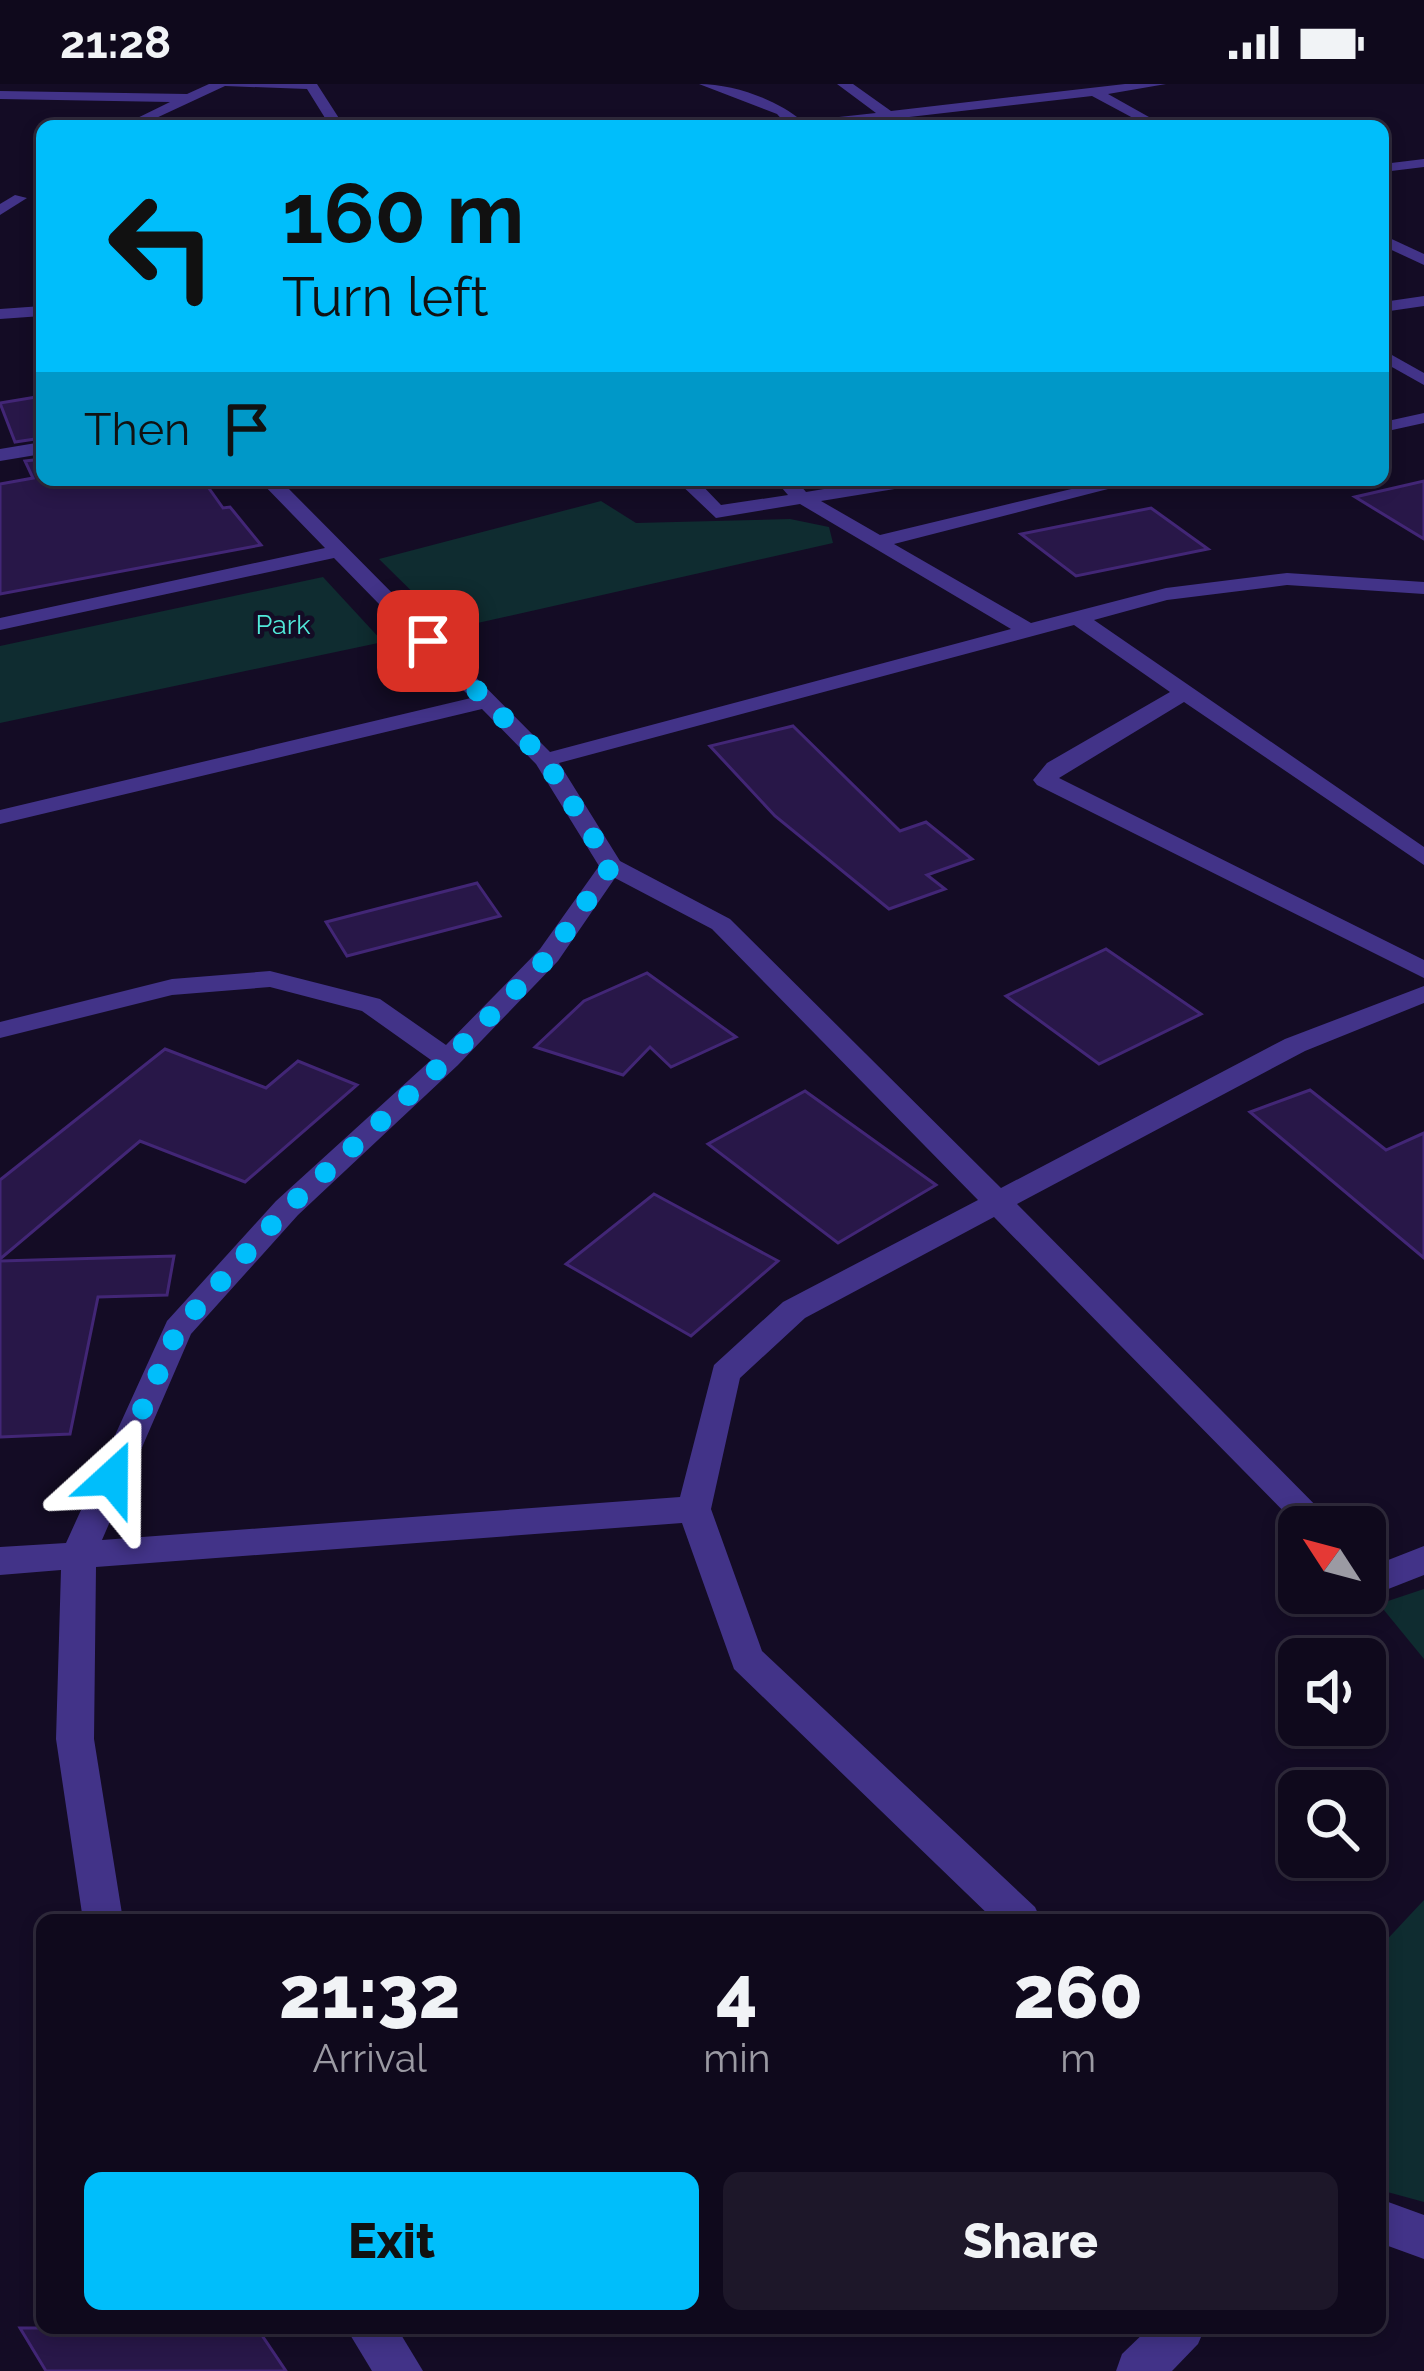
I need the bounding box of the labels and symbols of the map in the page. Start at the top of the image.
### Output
pin [377,590,479,692]
park label: Park [255,609,311,640]
position arrow [49,1415,175,1541]
north arrow [1278,1506,1386,1614]

